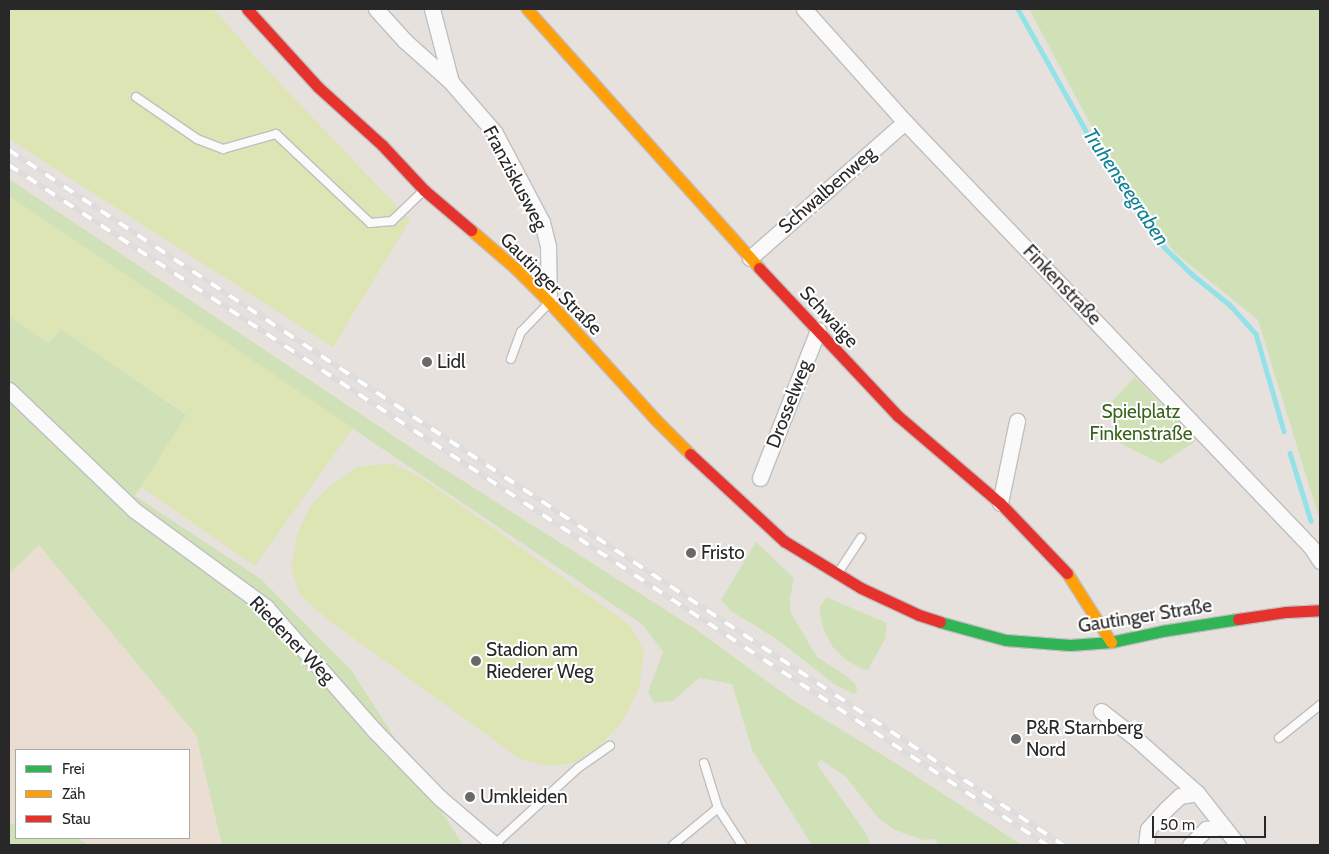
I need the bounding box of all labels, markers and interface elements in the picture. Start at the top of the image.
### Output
street label: Franziskusweg [478,122,552,234]
water label: Truhenseegraben [1078,124,1174,250]
street label: Schwalbenweg [774,142,880,238]
street label: Gautinger Straße [495,228,607,340]
street label: Finkenstraße [1018,240,1106,330]
street label: Schwaige [795,281,863,353]
place label: Lidl [437,351,466,373]
marker: Lidl [421,356,433,368]
street label: Drosselweg [762,357,816,451]
park label: Spielplatz Finkenstraße [1090,401,1192,445]
place label: Fristo [701,542,745,564]
marker: Fristo [685,547,697,559]
street label: Riedener Weg [245,592,339,688]
street label: Gautinger Straße [1076,594,1214,638]
place label: Stadion am Riederer Weg [486,639,594,683]
marker: Stadion am Riederer Weg [470,655,482,667]
place label: P&R Starnberg Nord [1026,717,1143,761]
marker: P&R Starnberg Nord [1010,733,1022,745]
legend [15,749,190,839]
text: Frei [62,760,85,778]
text: Zäh [62,785,85,803]
place label: Umkleiden [480,786,568,808]
marker: Umkleiden [464,791,476,803]
scale bar [1154,806,1268,838]
text: Stau [62,810,91,828]
text: 50 m [1160,816,1195,834]

